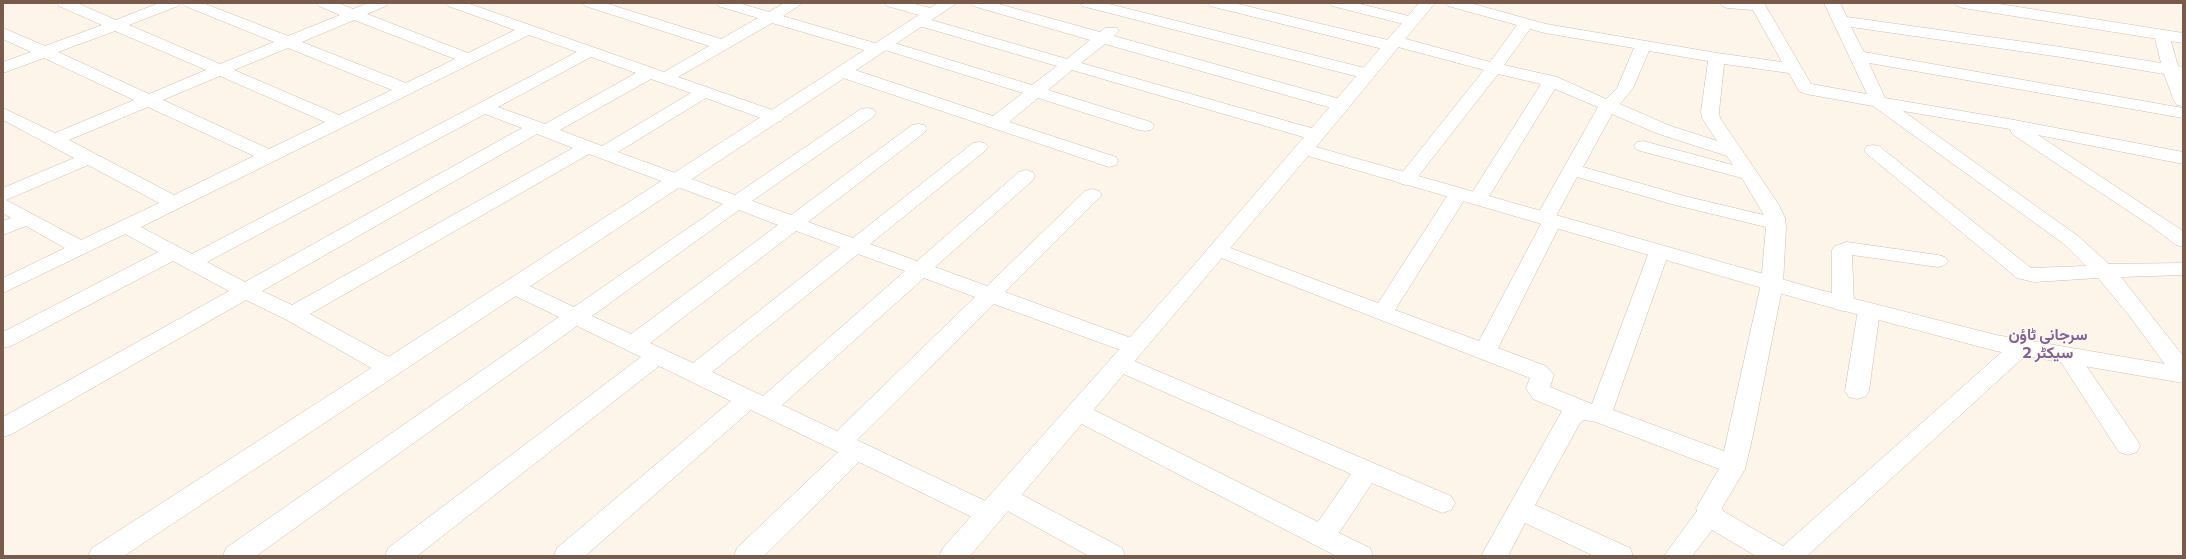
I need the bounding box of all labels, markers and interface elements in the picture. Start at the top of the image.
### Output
district label: سرجانی ٹاؤن سیکٹر 2 [2008,325,2088,363]

